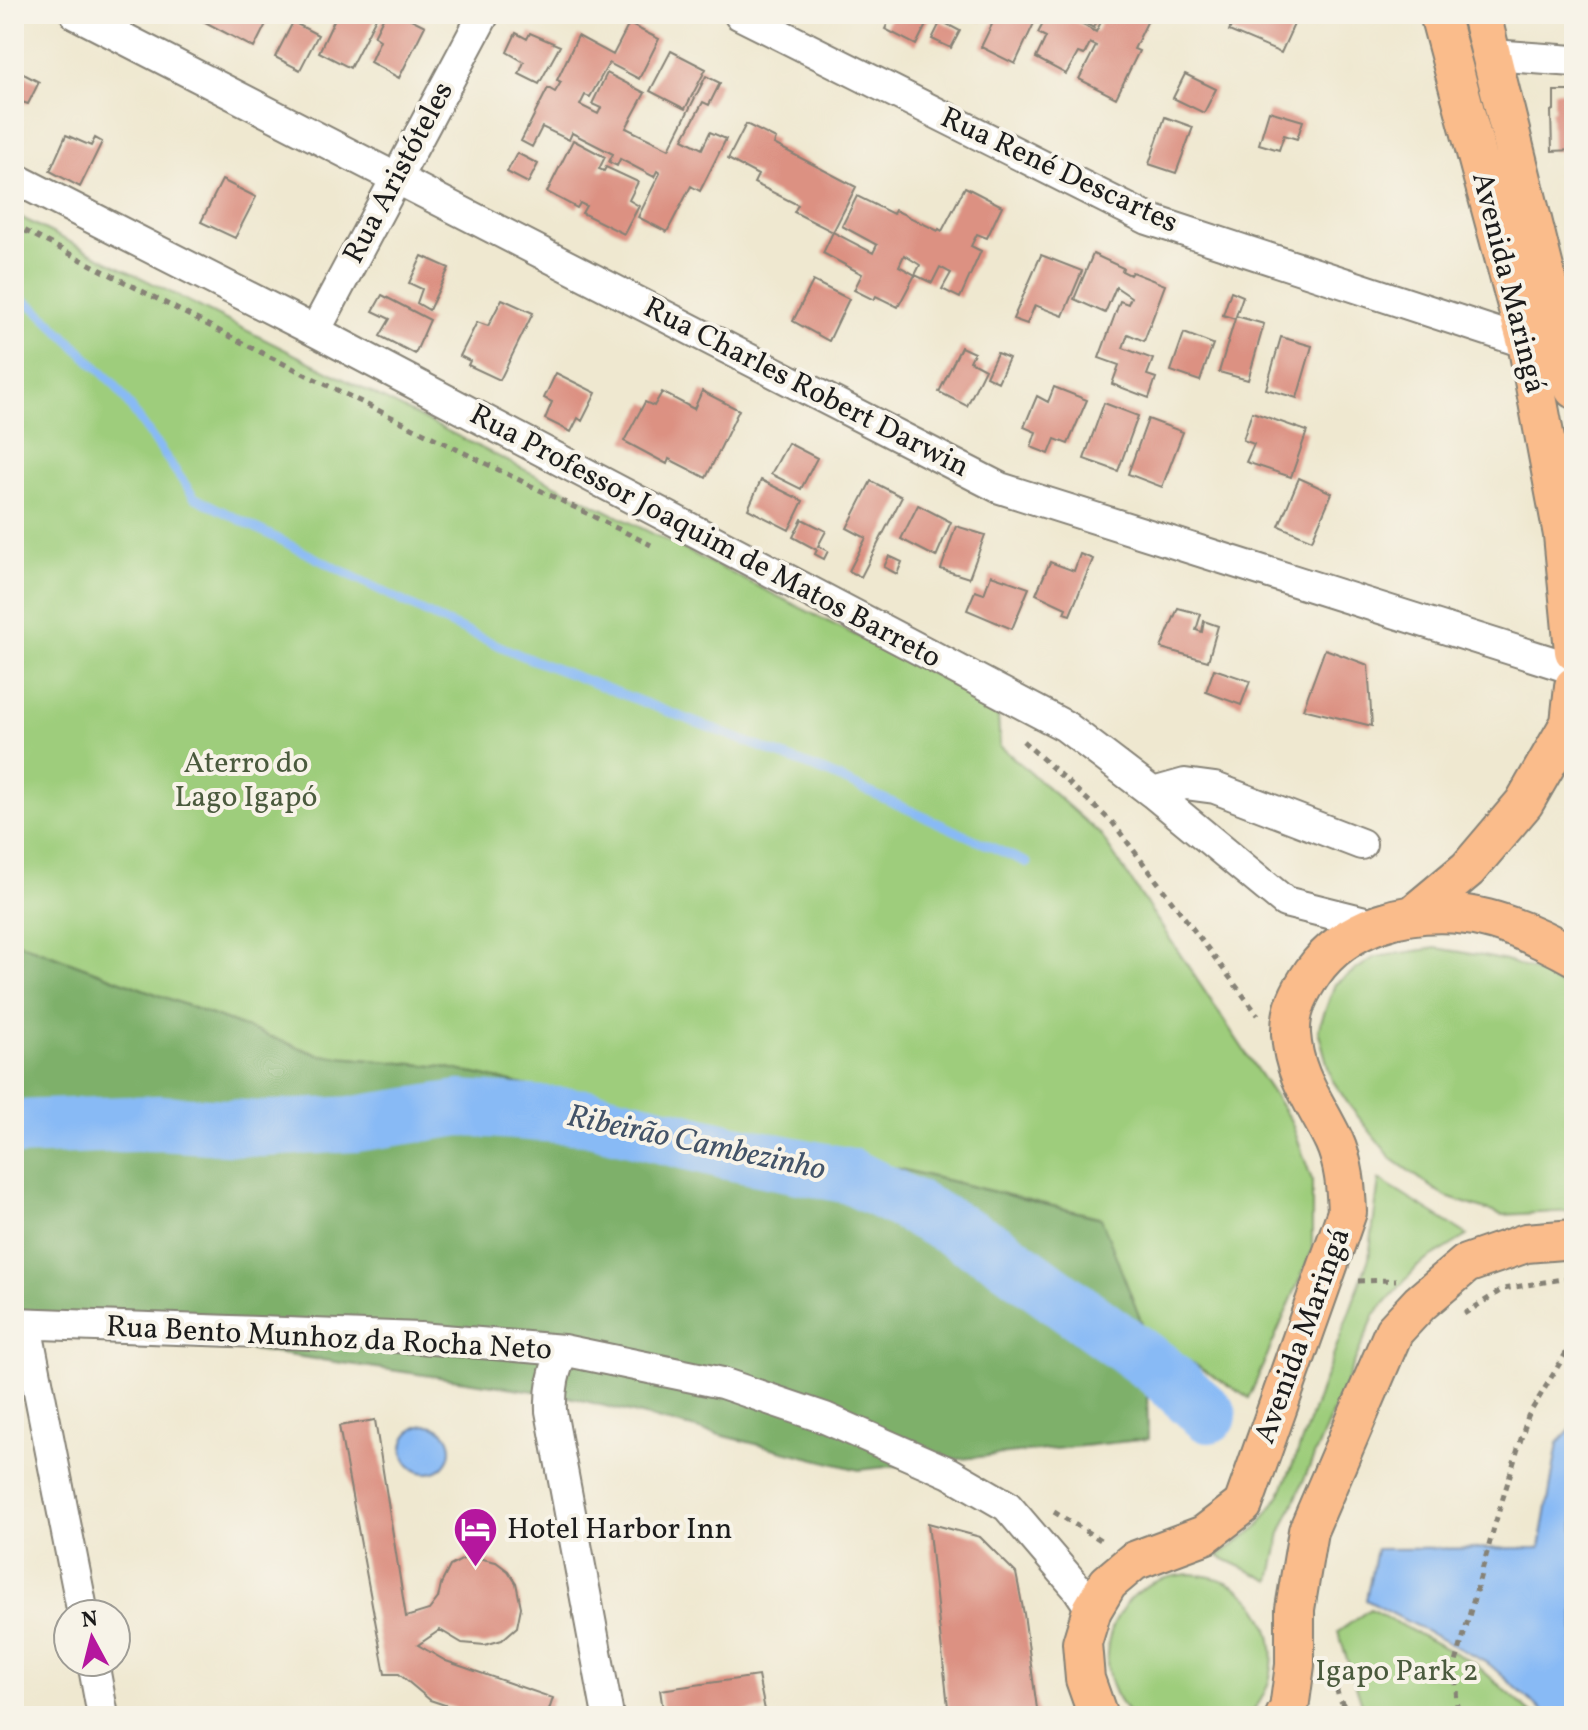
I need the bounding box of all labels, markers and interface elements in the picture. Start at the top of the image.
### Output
street label: Rua Aristóteles [333,75,465,271]
street label: Rua René Descartes [933,97,1185,245]
street label: Avenida Maringá [1460,168,1556,398]
street label: Rua Charles Robert Darwin [636,288,976,488]
street label: Rua Professor Joaquim de Matos Barreto [462,394,948,680]
park label: Aterro do Lago Igapó [174,743,318,819]
water label: Ribeirão Cambezinho [563,1095,830,1193]
street label: Avenida Maringá [1245,1222,1361,1450]
street label: Rua Bento Munhoz da Rocha Neto [105,1306,553,1372]
hotel icon: Hotel Harbor Inn [452,1506,500,1569]
place label: Hotel Harbor Inn [507,1509,732,1551]
north arrow [52,1598,132,1678]
text: N [80,1604,100,1637]
park label: Igapo Park 2 [1315,1651,1479,1693]

